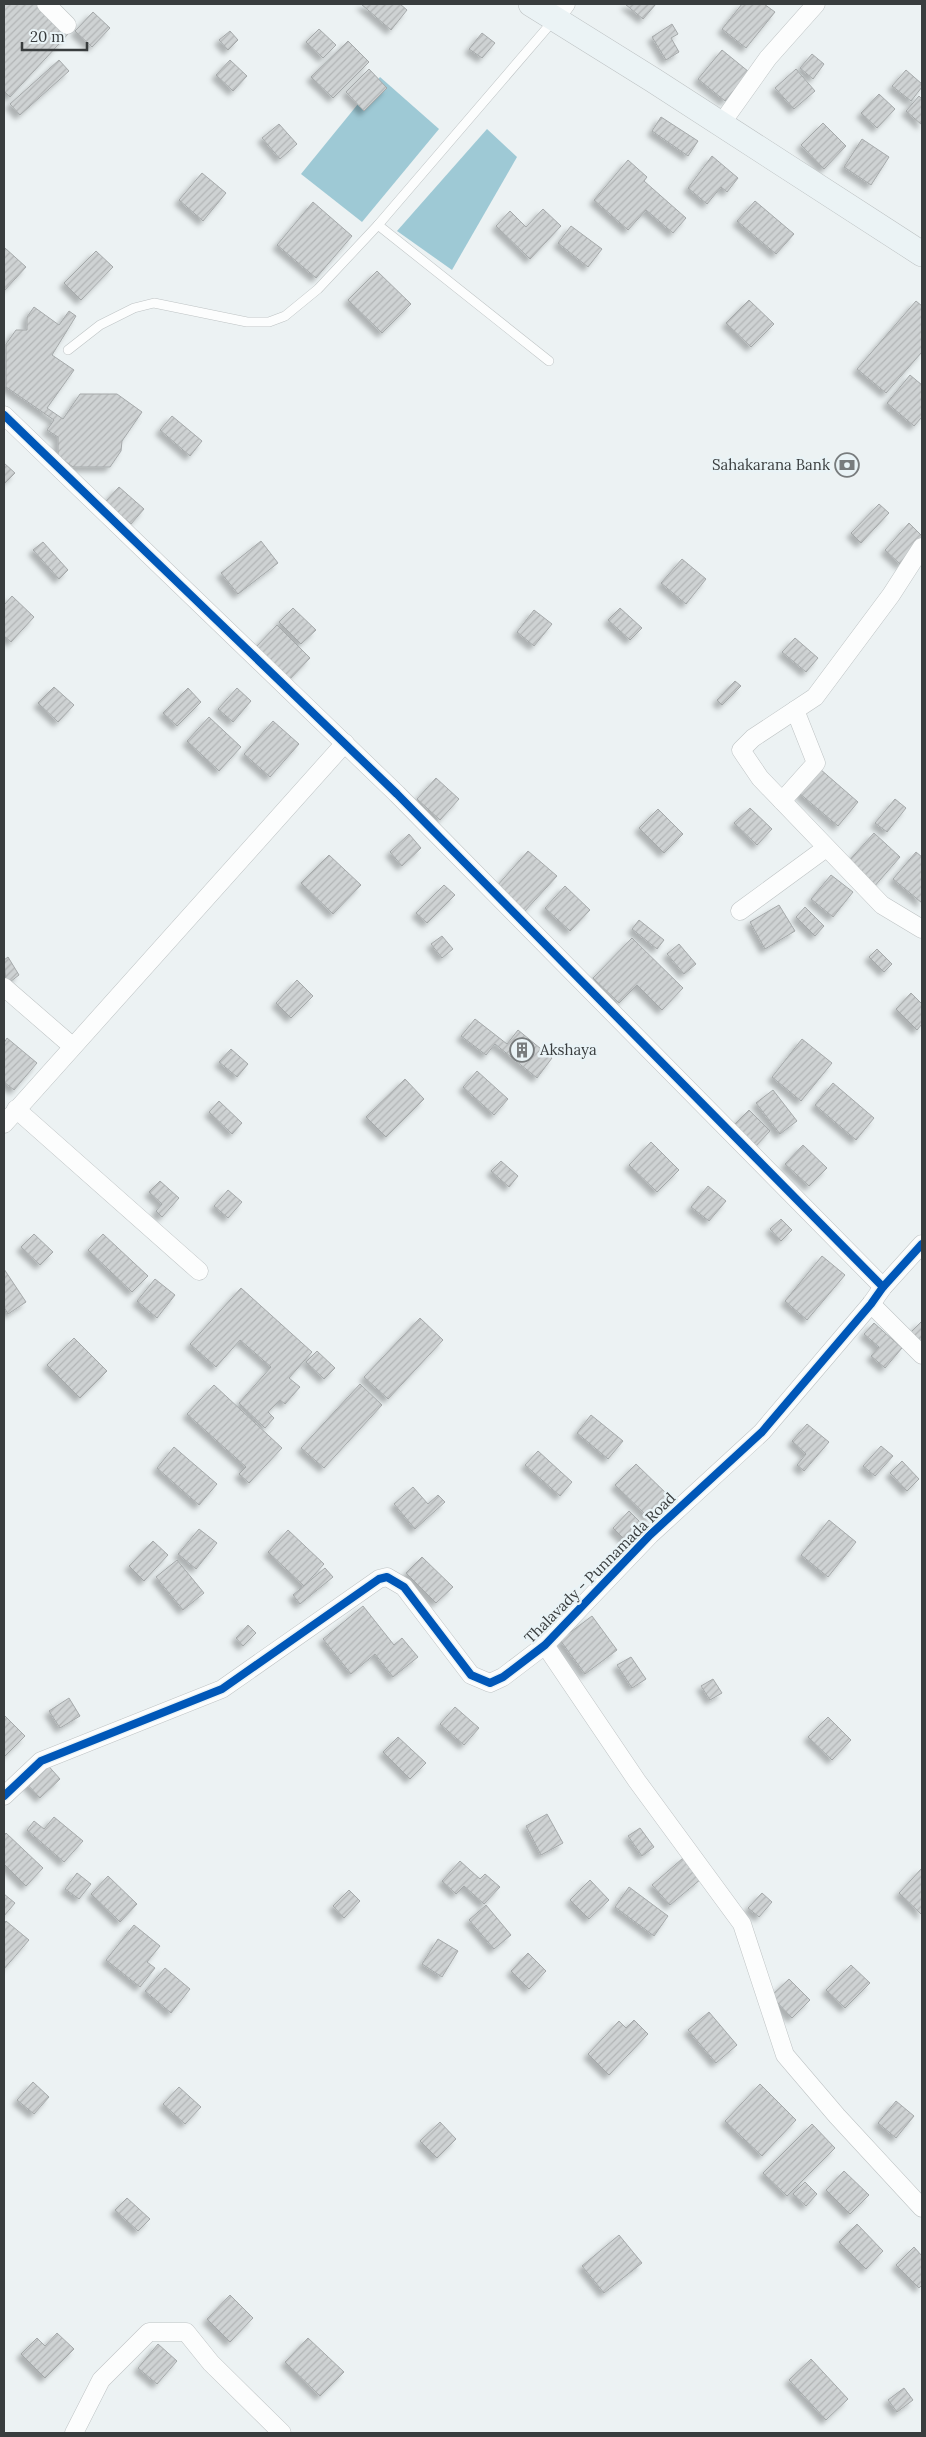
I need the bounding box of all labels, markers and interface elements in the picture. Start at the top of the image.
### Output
scale bar [22,20,88,52]
text: 20 m [30,27,65,46]
bank icon: Sahakarana Bank [834,452,860,478]
place label: Sahakarana Bank [712,455,830,474]
building icon: Akshaya [509,1037,535,1063]
place label: Akshaya [539,1040,597,1059]
street label: Thalavady - Punnamada Road [520,1488,679,1647]

